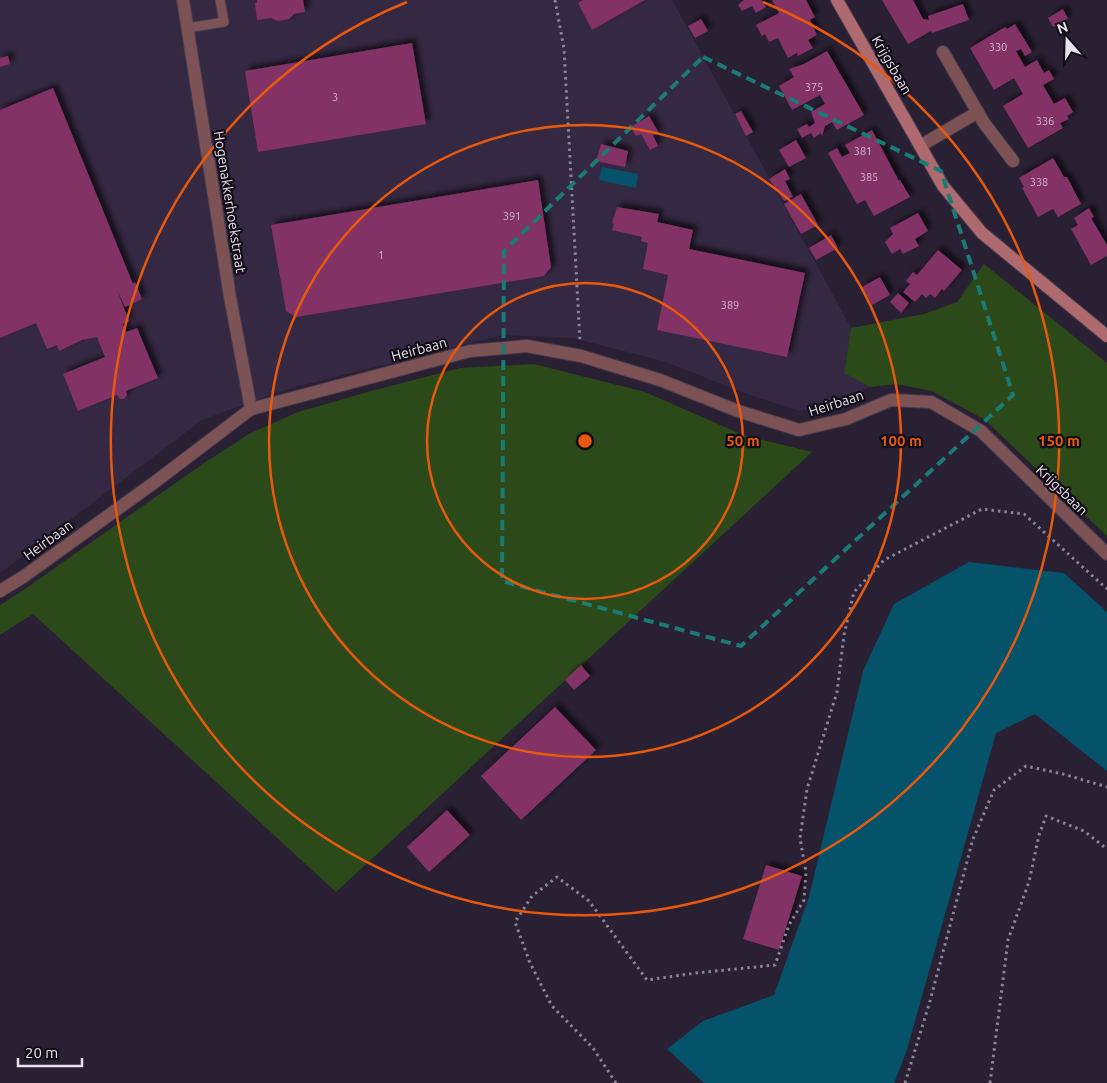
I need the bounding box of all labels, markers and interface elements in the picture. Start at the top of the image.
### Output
north arrow [1042,15,1092,65]
text: N [1055,18,1070,37]
street label: Krijgsbaan [869,33,915,97]
house number: 330 [989,41,1007,53]
house number: 375 [805,81,823,93]
house number: 3 [332,91,338,103]
house number: 336 [1036,115,1054,127]
street label: Hogenakkerhoekstraat [211,130,249,275]
house number: 381 [854,145,872,157]
house number: 385 [860,171,878,183]
house number: 338 [1030,176,1048,188]
house number: 391 [503,210,521,222]
house number: 1 [378,249,384,261]
house number: 389 [721,299,739,311]
street label: Heirbaan [390,334,448,364]
street label: Heirbaan [807,387,865,419]
centre of rings [576,432,594,450]
text: 50 m [726,432,760,449]
text: 100 m [880,432,922,449]
text: 150 m [1038,432,1080,449]
street label: Krijgsbaan [1033,462,1091,518]
street label: Heirbaan [20,517,76,563]
scale bar [18,1036,81,1068]
text: 20 m [25,1044,58,1061]

